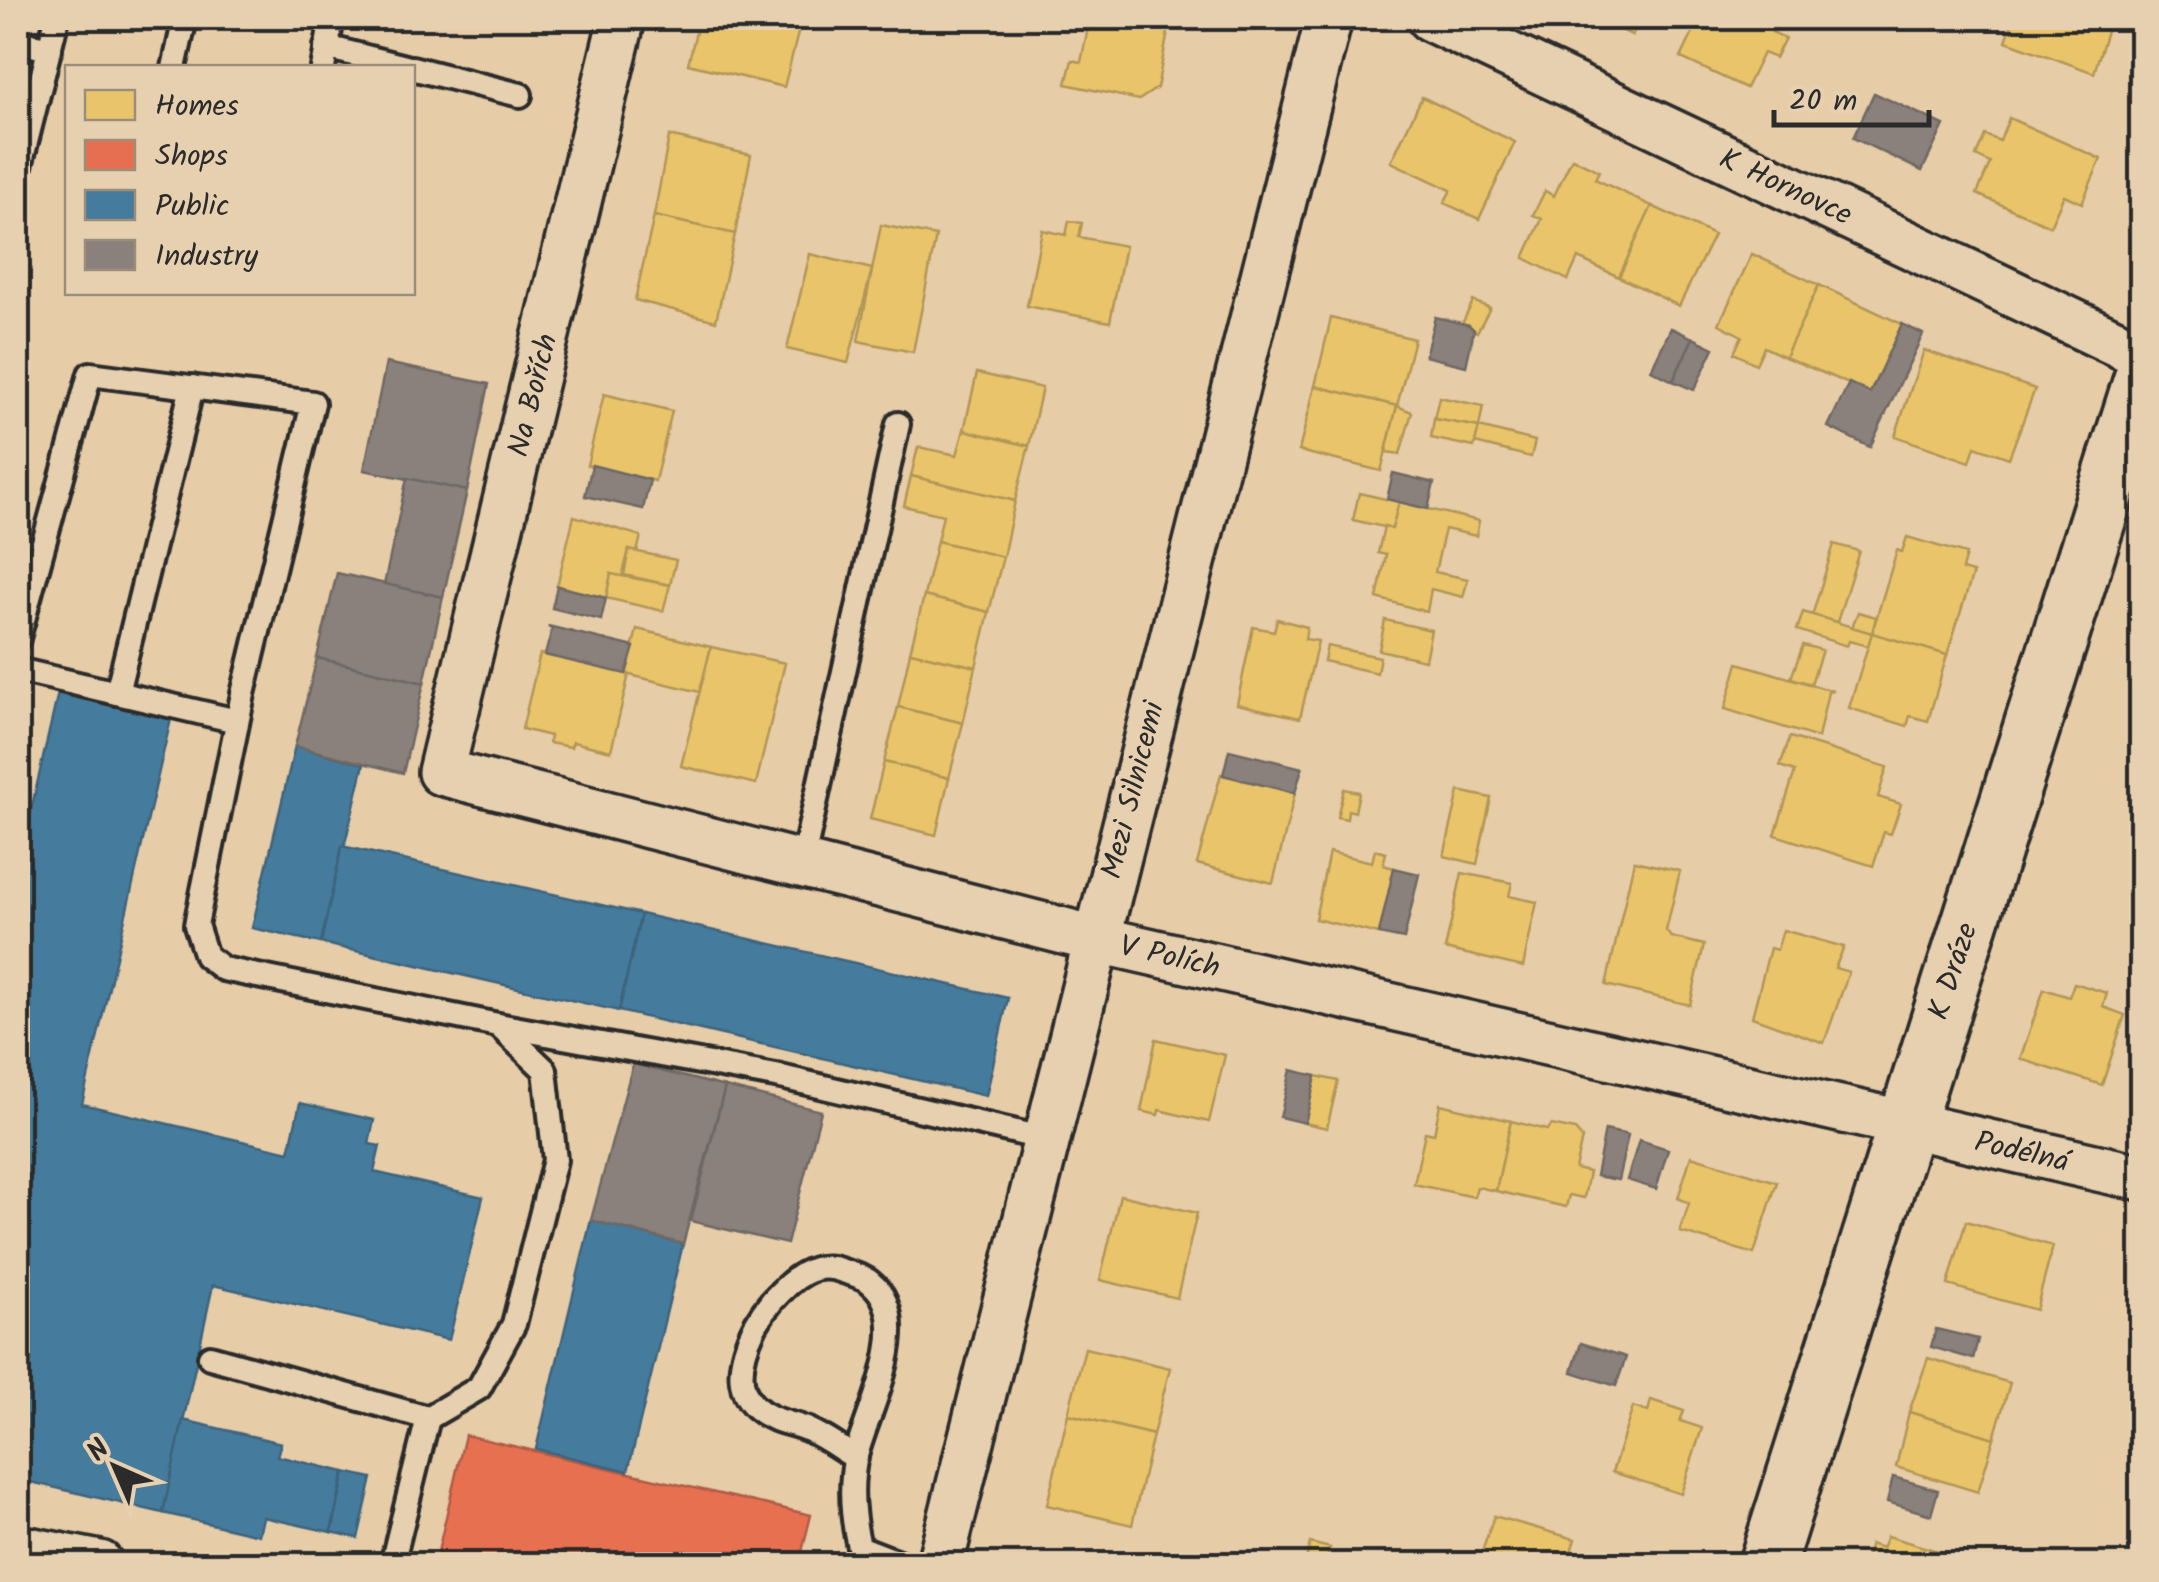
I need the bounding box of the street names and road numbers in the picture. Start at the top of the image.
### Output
street label: K Hornovce [1710,136,1860,240]
street label: Na Bořích [496,329,572,462]
street label: Mezi Silnicemi [1089,695,1180,884]
street label: K Dráze [1916,917,1992,1027]
street label: V Polích [1115,923,1225,993]
street label: Podélná [1970,1119,2076,1188]

